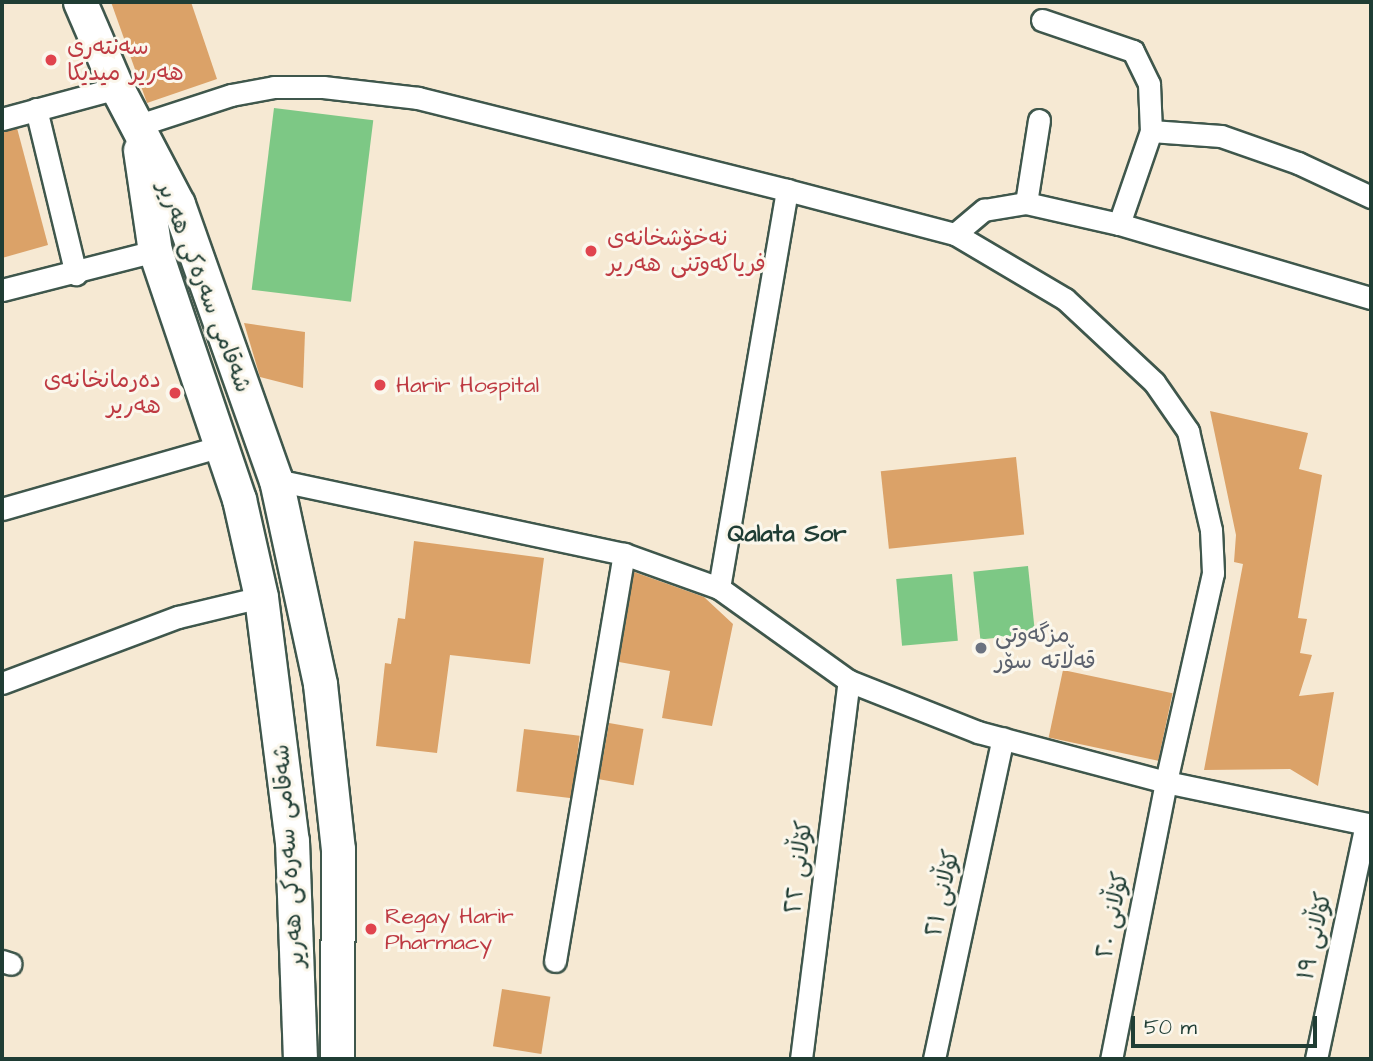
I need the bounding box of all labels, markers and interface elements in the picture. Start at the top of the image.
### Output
place label: سەنتەری هەریر میدیکا [67,33,184,87]
marker: سەنتەری هەریر میدیکا [41,50,61,70]
street label: شەقامی سەرەکی هەریر [151,177,257,397]
place label: نەخۆشخانەی فریاکەوتنی هەریر [607,224,766,278]
marker: نەخۆشخانەی فریاکەوتنی هەریر [581,241,601,261]
place label: دەرمانخانەی هەریر [44,366,161,420]
place label: ‌Harir Hospital [396,371,539,399]
marker: ‌Harir Hospital [370,375,390,395]
marker: دەرمانخانەی هەریر [167,385,183,401]
district label: Qalata Sor [728,521,846,549]
place label: مزگەوتی قەڵاتە سۆر [995,621,1096,675]
marker: مزگەوتی قەڵاتە سۆر [973,640,989,656]
street label: شەقامی سەرەکی هەریر [267,743,311,969]
street label: کۆڵانی ٢٢ [780,819,818,915]
street label: کۆڵانی ٢١ [920,847,966,939]
street label: کۆڵانی ٢٠ [1091,869,1135,961]
street label: کۆڵانی ١٩ [1292,890,1338,982]
place label: Regay Harir Pharmacy [385,902,514,956]
marker: Regay Harir Pharmacy [363,921,379,937]
scale bar [1135,1002,1320,1046]
text: 50 m [1144,1013,1197,1042]

